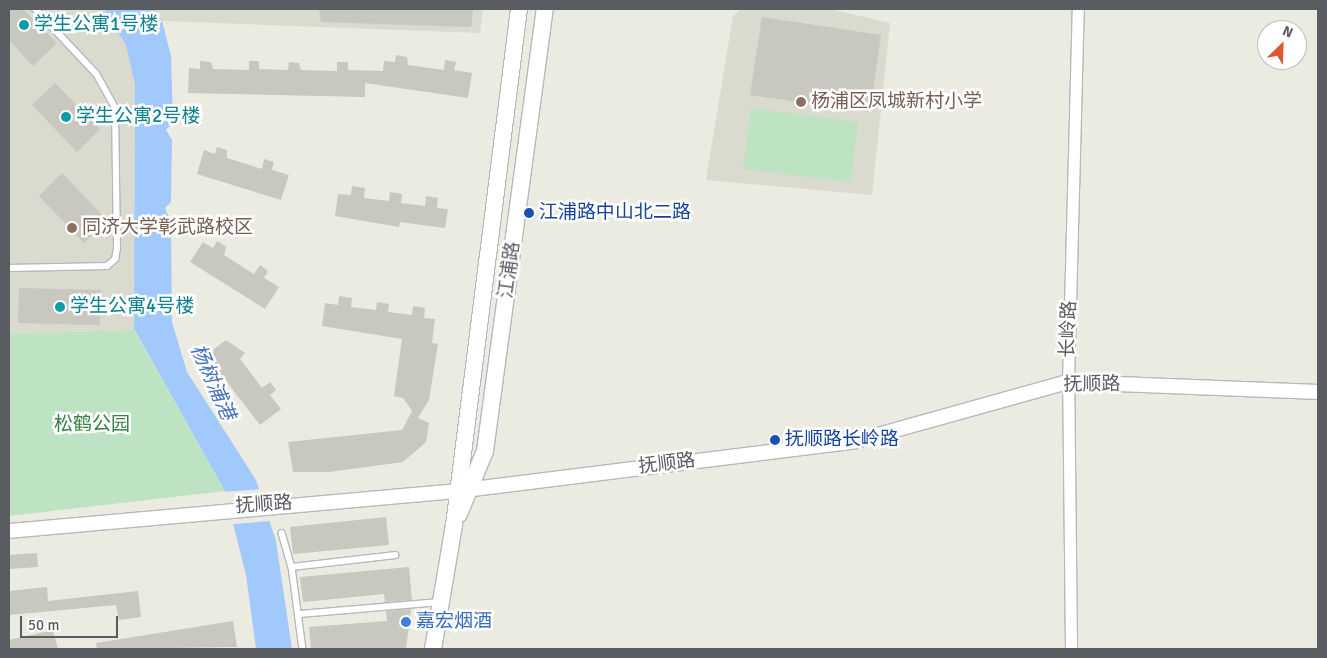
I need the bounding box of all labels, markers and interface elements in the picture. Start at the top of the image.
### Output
place label: 学生公寓1号楼 [34,14,158,36]
marker: 学生公寓1号楼 [18,19,30,31]
north arrow [1257,20,1307,70]
text: N [1280,22,1296,42]
place label: 杨浦区凤城新村小学 [811,91,982,113]
marker: 杨浦区凤城新村小学 [795,96,807,108]
place label: 学生公寓2号楼 [76,106,200,128]
marker: 学生公寓2号楼 [60,111,72,123]
place label: 江浦路中山北二路 [539,202,691,224]
marker: 江浦路中山北二路 [523,207,535,219]
place label: 同济大学彰武路校区 [82,217,253,239]
marker: 同济大学彰武路校区 [66,222,78,234]
street label: 江浦路 [495,240,525,300]
place label: 学生公寓4号楼 [70,296,194,318]
street label: 长岭路 [1057,300,1081,358]
marker: 学生公寓4号楼 [54,301,66,313]
water label: 杨树浦港 [186,341,240,423]
street label: 抚顺路 [1063,373,1121,397]
park label: 松鹤公园 [54,414,130,436]
place label: 抚顺路长岭路 [785,429,899,451]
marker: 抚顺路长岭路 [769,434,781,446]
street label: 抚顺路 [637,449,697,479]
street label: 抚顺路 [235,492,293,518]
scale bar [22,606,120,638]
place label: 嘉宏烟酒 [416,611,492,633]
text: 50 m [28,616,59,634]
marker: 嘉宏烟酒 [400,616,412,628]

